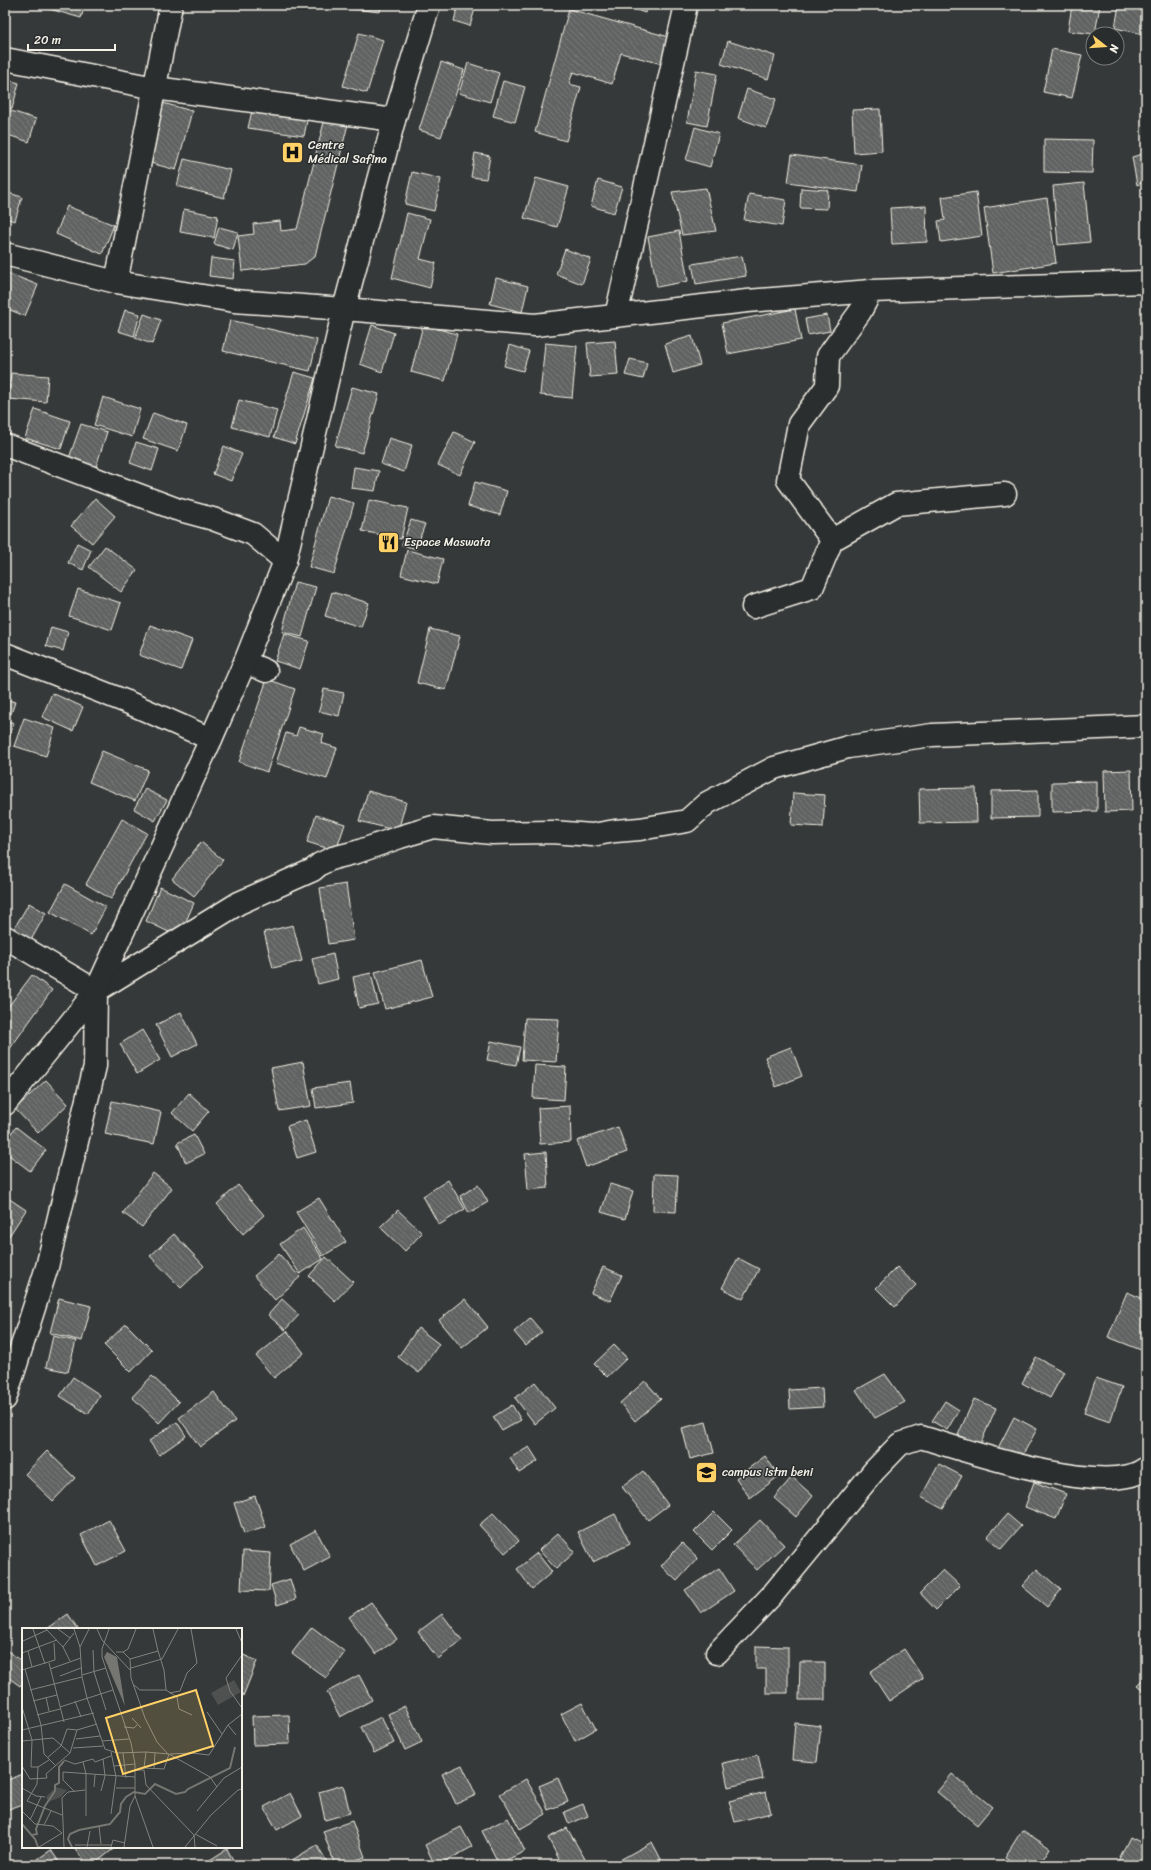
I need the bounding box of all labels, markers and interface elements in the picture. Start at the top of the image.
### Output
scale bar [28,26,115,52]
north arrow [1085,26,1125,66]
text: 20 m [34,29,61,51]
text: N [1104,41,1125,56]
place label: Centre Médical Safina [308,134,387,170]
hospital icon: Centre Médical Safina [280,139,306,165]
restaurant icon: Espace Maswata [376,529,402,555]
place label: Espace Maswata [404,531,491,553]
school or university icon: campus istm beni [694,1459,720,1485]
place label: campus istm beni [722,1461,814,1483]
inset map [22,1628,242,1848]

